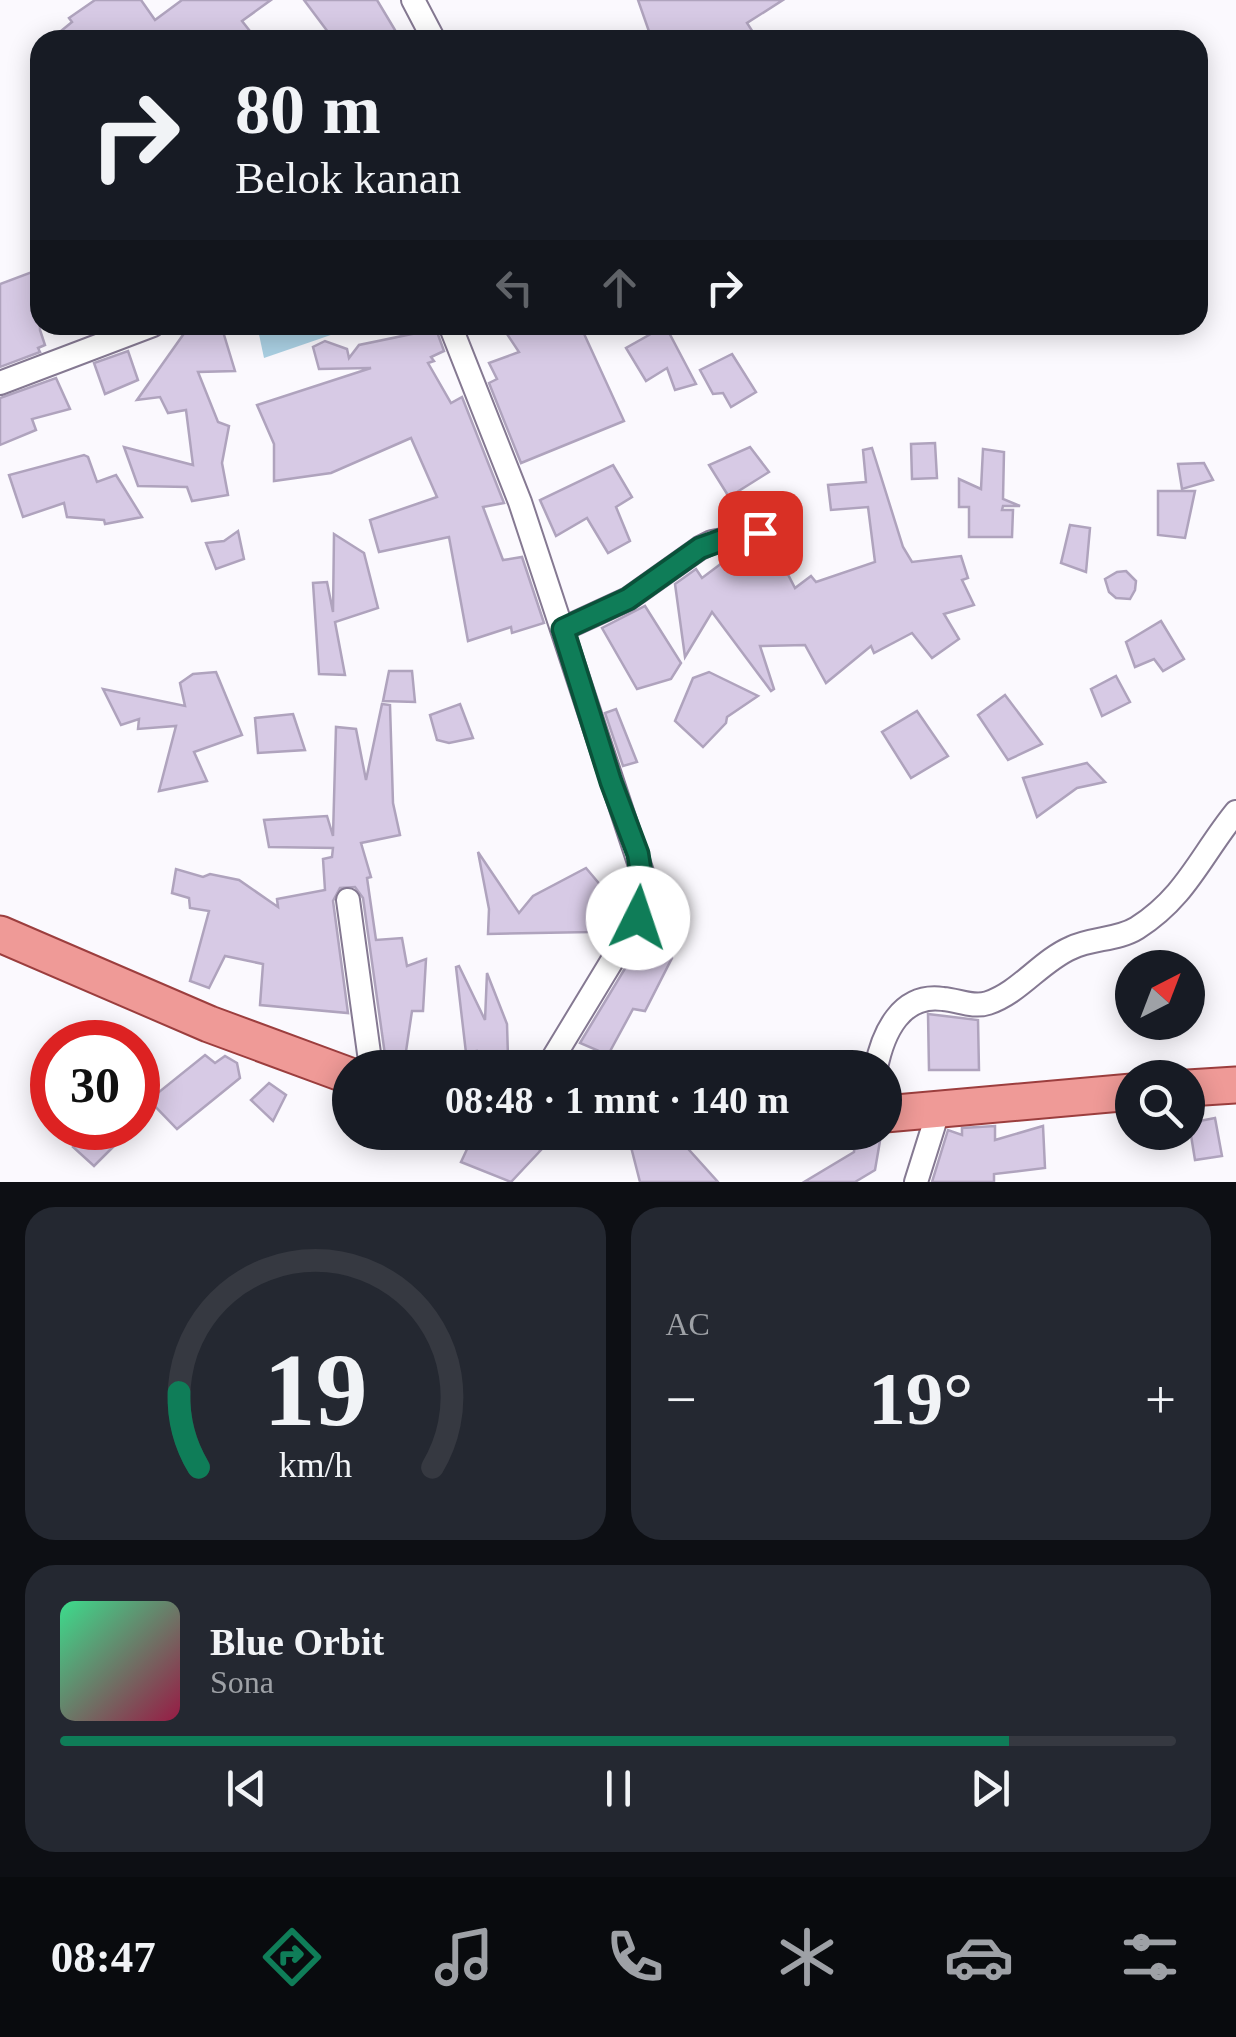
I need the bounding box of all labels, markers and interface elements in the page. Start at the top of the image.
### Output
icon: right [70,70,200,200]
text: 80 m [235,71,381,148]
text: Belok kanan [235,153,461,203]
icon: left [487,260,542,315]
icon: ahead [592,260,647,315]
icon: right [697,260,752,315]
pin [718,491,803,576]
icon: arrive [733,506,788,561]
position arrow [586,866,690,970]
north arrow [1115,950,1205,1040]
map controls [1115,950,1205,1150]
speed limit sign: 30 [30,1020,160,1150]
button: search [1115,1060,1205,1150]
text: 08:48 · 1 mnt · 140 m [445,1079,789,1121]
text: AC [666,1306,710,1342]
text: 19 [263,1332,367,1447]
text: 19° [868,1357,973,1440]
text: − [666,1369,697,1430]
text: + [1145,1369,1176,1430]
text: km/h [279,1445,352,1485]
text: Blue Orbit [210,1621,384,1663]
text: Sona [210,1664,274,1700]
icon: previous [219,1761,274,1816]
icon: pause [591,1761,646,1816]
icon: next [963,1761,1018,1816]
icon: directions [257,1922,327,1992]
icon: music [429,1922,499,1992]
icon: phone [600,1922,670,1992]
icon: climate [772,1922,842,1992]
icon: car [944,1922,1014,1992]
icon: filters [1115,1922,1185,1992]
text: 08:47 [51,1932,156,1982]

